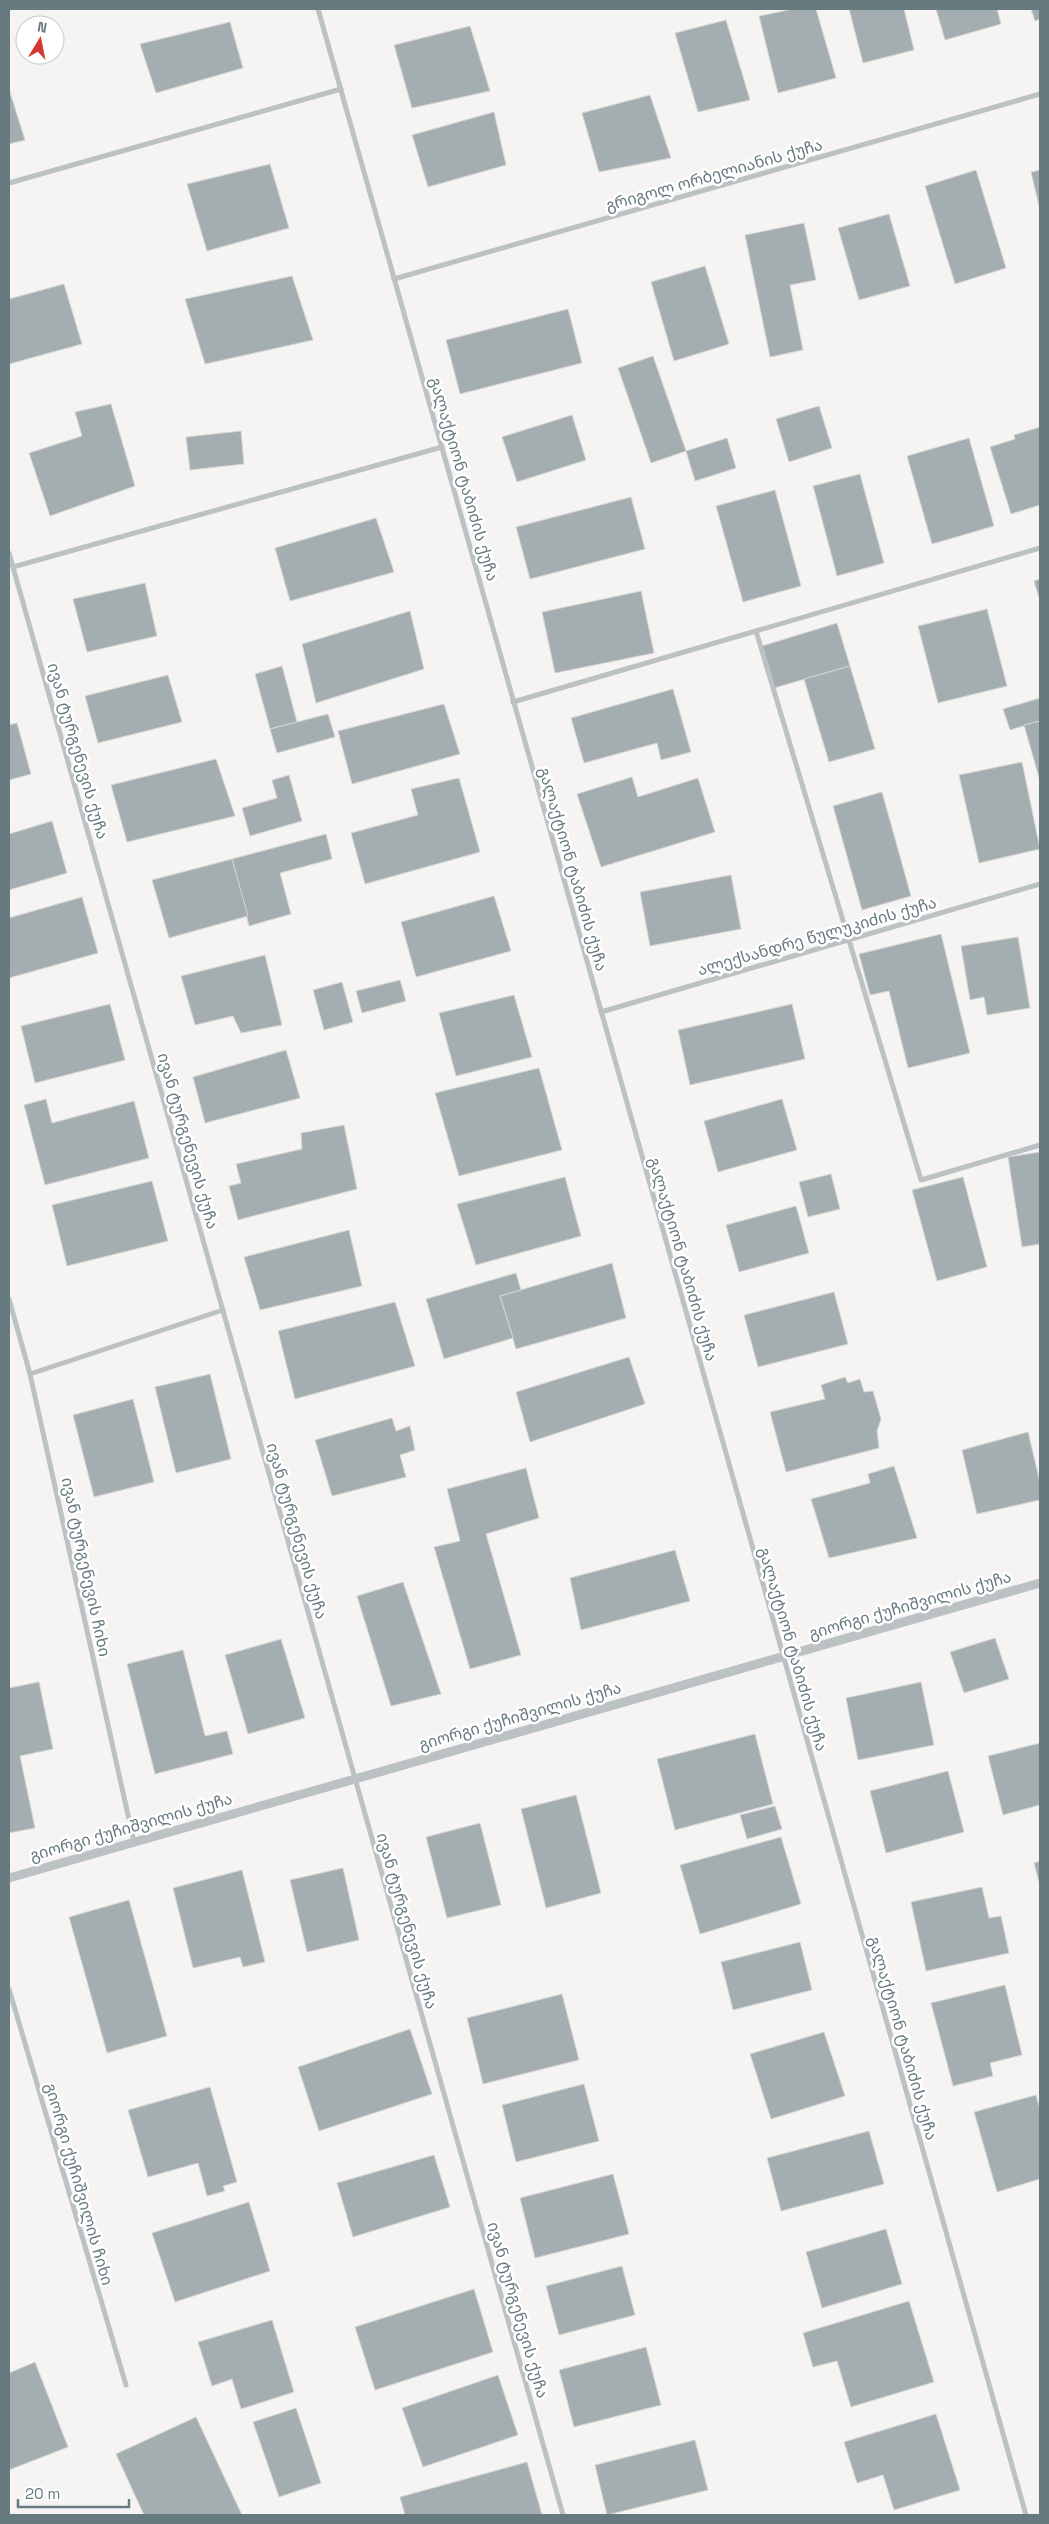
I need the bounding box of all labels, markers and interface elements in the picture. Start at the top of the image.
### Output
north arrow [15,15,65,65]
text: N [36,18,48,37]
street label: გრიგოლ ორბელიანის ქუჩა [603,134,825,216]
street label: გალაქტიონ ტაბიძის ქუჩა [425,374,503,584]
street label: ივან ტურგენევის ქუჩა [43,660,113,842]
street label: გალაქტიონ ტაბიძის ქუჩა [534,764,612,974]
street label: ალექსანდრე წულუკიძის ქუჩა [695,892,939,980]
street label: ივან ტურგენევის ქუჩა [153,1050,223,1232]
street label: გალაქტიონ ტაბიძის ქუჩა [644,1154,722,1364]
street label: ივან ტურგენევის ქუჩა [262,1440,332,1622]
street label: ივან ტურგენევის ჩიხი [57,1475,115,1659]
street label: გალაქტიონ ტაბიძის ქუჩა [754,1544,832,1754]
street label: გიორგი ქუჩიშვილის ქუჩა [806,1566,1014,1644]
street label: გიორგი ქუჩიშვილის ქუჩა [416,1677,624,1755]
street label: გიორგი ქუჩიშვილის ქუჩა [27,1788,235,1866]
street label: ივან ტურგენევის ქუჩა [372,1830,442,2012]
street label: გალაქტიონ ტაბიძის ქუჩა [864,1933,942,2143]
street label: გიორგი ქუჩიშვილის ჩიხი [40,2080,118,2288]
street label: ივან ტურგენევის ქუჩა [483,2219,553,2401]
scale bar [18,2476,129,2508]
text: 20 m [25,2484,60,2503]

